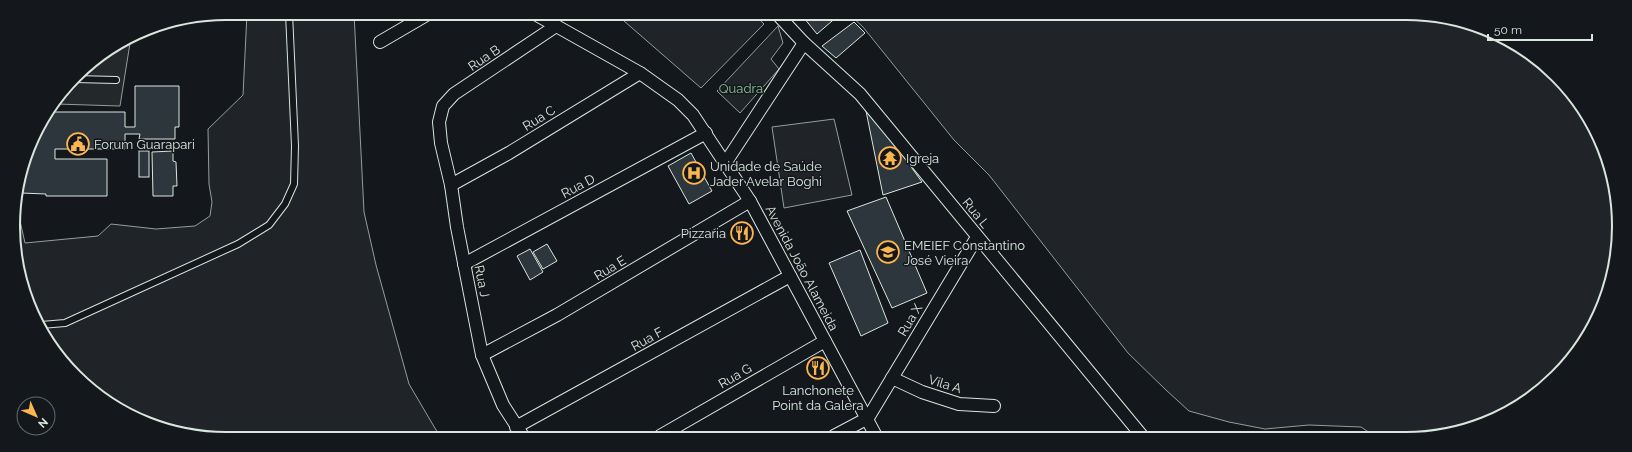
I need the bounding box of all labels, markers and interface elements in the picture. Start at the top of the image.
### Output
scale bar [1488,16,1592,42]
text: 50 m [1494,23,1522,37]
street label: Rua B [465,42,503,74]
park label: Quadra [719,81,763,96]
street label: Rua C [520,102,558,134]
public building icon: Forum Guarapari [65,131,91,157]
place label: Forum Guarapari [94,137,195,152]
temple icon: Igreja [877,145,903,171]
place label: Igreja [906,151,939,166]
place label: Unidade de Saúde Jader Avelar Boghi [710,159,822,189]
hospital icon: Unidade de Saúde Jader Avelar Boghi [681,160,707,186]
street label: Rua D [559,171,597,201]
street label: Rua L [959,195,993,231]
street label: Avenida João Alameida [763,203,841,333]
restaurant icon: Pizzaria [729,220,755,246]
place label: Pizzaria [681,226,726,241]
place label: EMEIEF Constantino José Vieira [904,238,1025,268]
school or university icon: EMEIEF Constantino José Vieira [875,239,901,265]
street label: Rua E [591,253,629,283]
street label: Rua J [472,264,492,298]
street label: Rua X [895,301,926,339]
street label: Rua F [628,324,666,354]
restaurant icon: Lanchonete Point da Galera [805,355,831,381]
street label: Rua G [716,361,754,391]
street label: Vila A [927,372,964,396]
place label: Lanchonete Point da Galera [772,383,864,413]
north arrow [16,396,56,436]
text: N [35,415,50,430]

